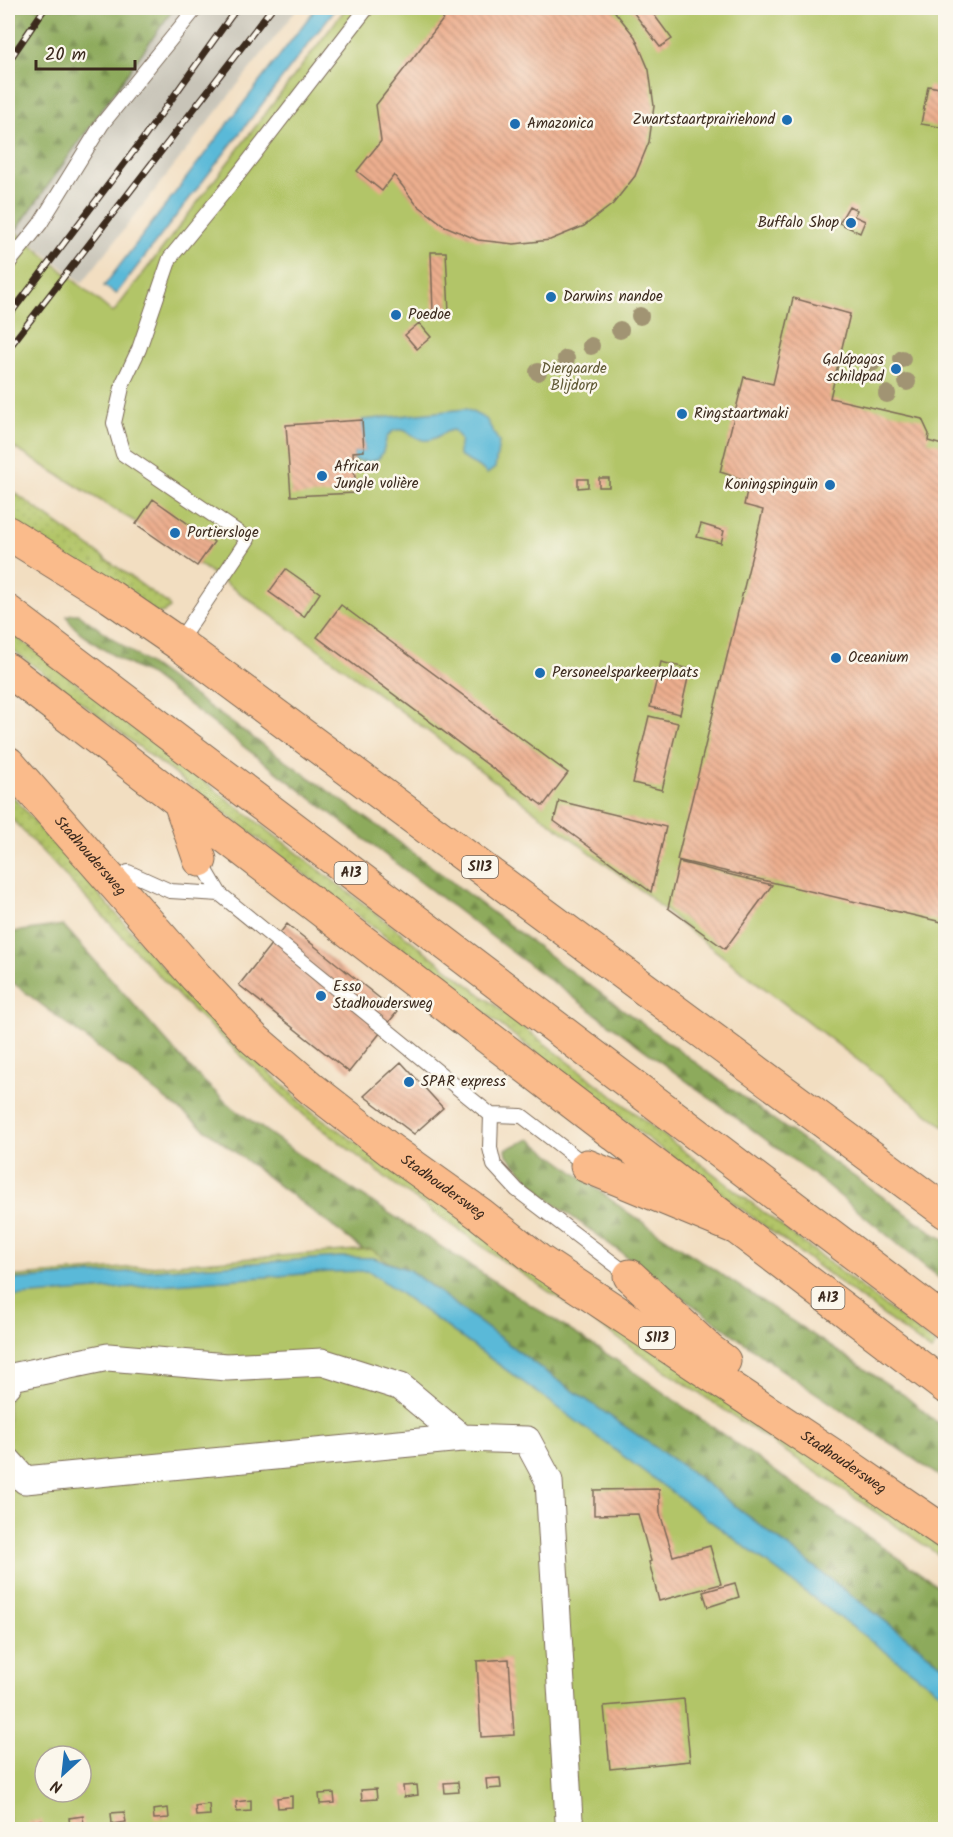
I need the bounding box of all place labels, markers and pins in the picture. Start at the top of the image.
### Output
place label: Zwartstaartprairiehond [632,108,776,132]
place label: Amazonica [527,112,594,136]
marker: Zwartstaartprairiehond [780,113,794,127]
marker: Amazonica [508,117,522,131]
place label: Buffalo Shop [757,211,839,235]
marker: Buffalo Shop [844,216,858,230]
place label: Darwins nandoe [563,285,663,309]
marker: Darwins nandoe [544,290,558,304]
place label: Poedoe [408,303,451,327]
marker: Poedoe [389,308,403,322]
place label: Galápagos schildpad [823,348,885,389]
marker: Galápagos schildpad [889,362,903,376]
place label: Ringstaartmaki [694,402,789,426]
marker: Ringstaartmaki [675,407,689,421]
place label: African Jungle volière [334,455,419,496]
marker: African Jungle volière [315,469,329,483]
place label: Koningspinguïn [725,473,818,497]
marker: Koningspinguïn [823,478,837,492]
place label: Portiersloge [187,521,259,545]
marker: Portiersloge [168,526,182,540]
place label: Oceanium [848,646,908,670]
marker: Oceanium [829,651,843,665]
place label: Personeelsparkeerplaats [552,661,699,685]
marker: Personeelsparkeerplaats [533,666,547,680]
place label: Esso Stadhoudersweg [333,975,433,1016]
marker: Esso Stadhoudersweg [314,989,328,1003]
place label: SPAR express [421,1070,506,1094]
marker: SPAR express [402,1075,416,1089]

